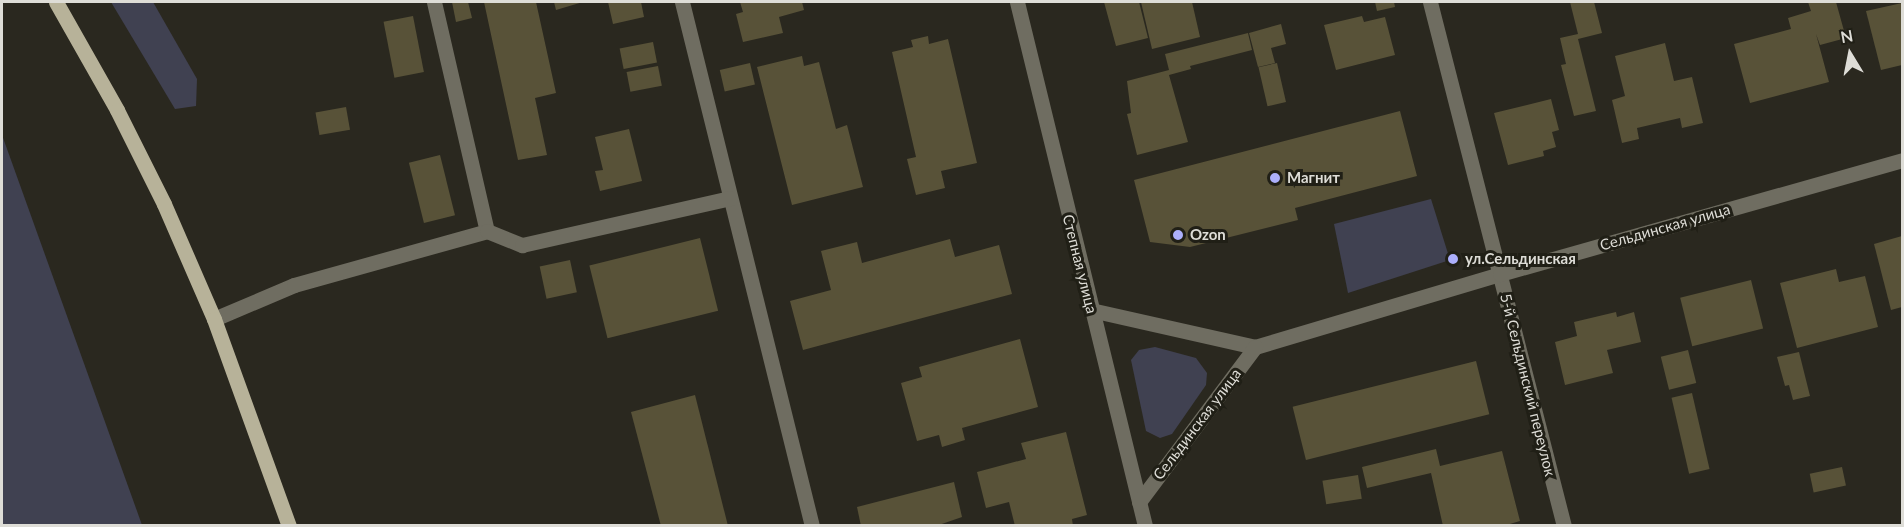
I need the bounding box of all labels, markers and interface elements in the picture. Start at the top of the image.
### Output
north arrow [1820,24,1880,84]
text: N [1839,25,1854,46]
place label: Магнит [1287,169,1340,187]
marker: Магнит [1268,171,1282,185]
street label: Сельдинская улица [1598,200,1732,254]
street label: Степная улица [1059,213,1101,315]
place label: Ozon [1190,226,1226,244]
marker: Ozon [1171,228,1185,242]
place label: ул.Сельдинская [1465,250,1576,268]
marker: ул.Сельдинская [1446,252,1460,266]
street label: 5-й Сельдинский переулок [1497,292,1559,478]
street label: Сельдинская улица [1149,365,1245,483]

